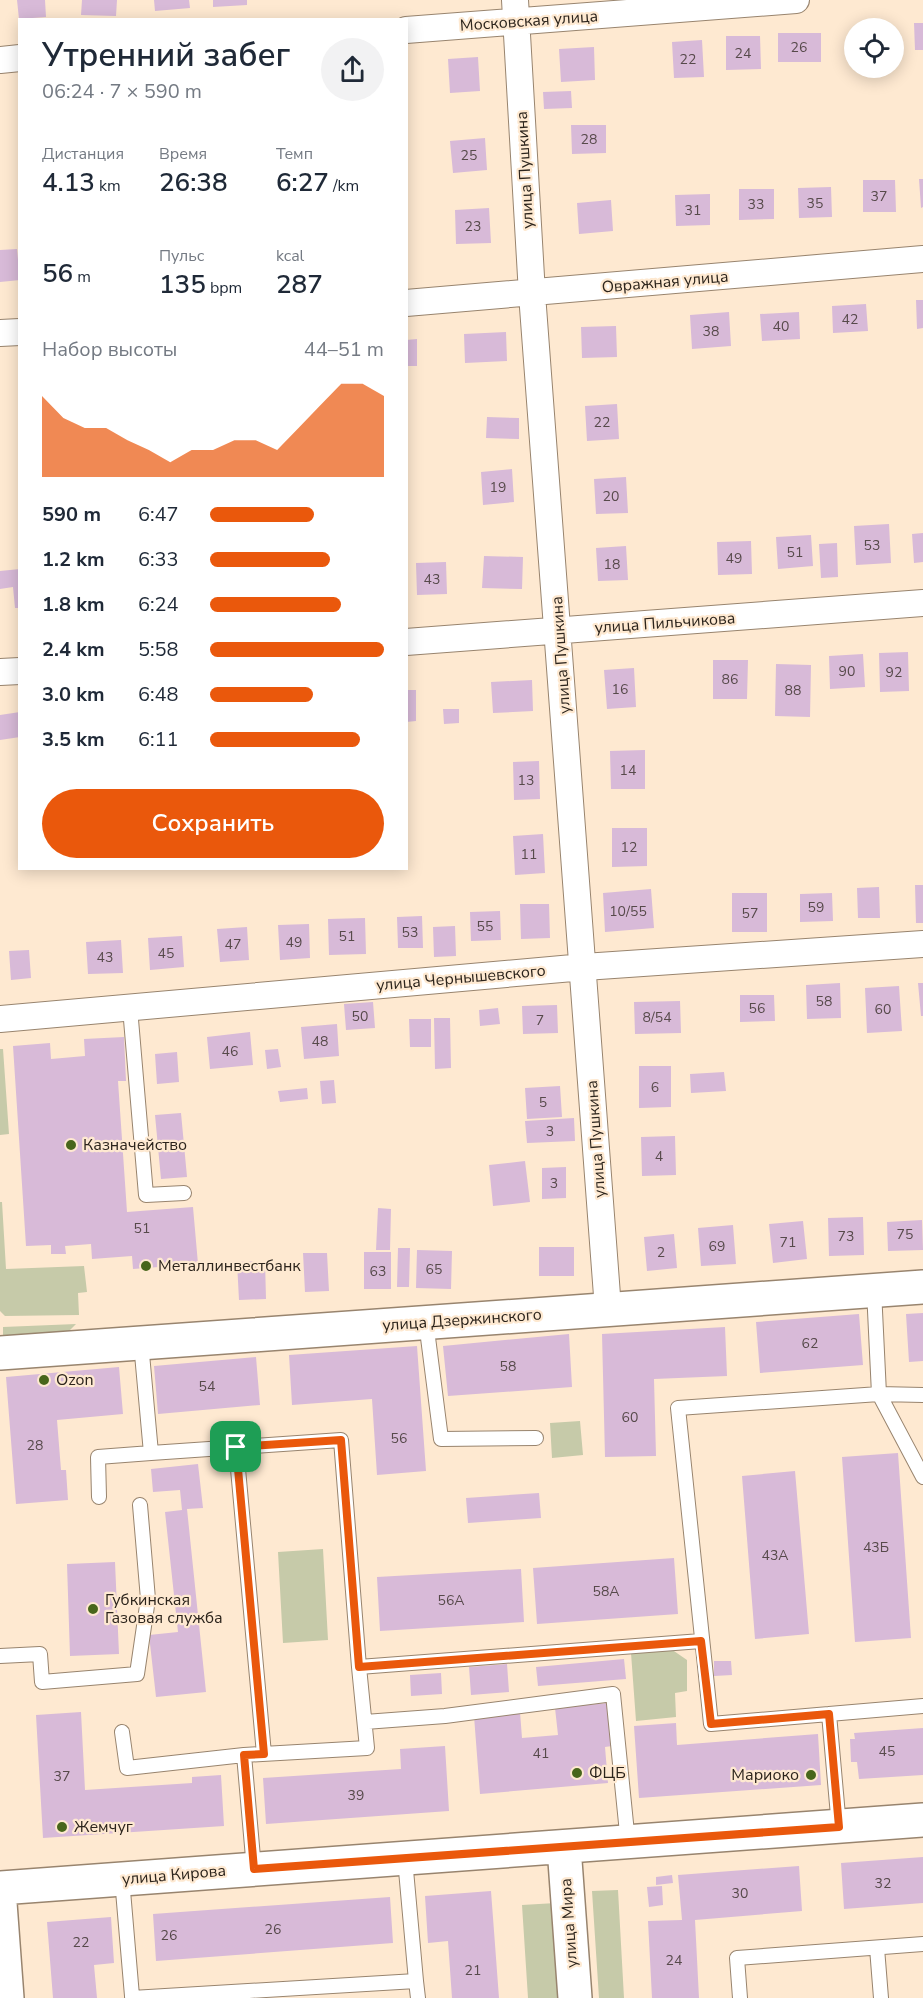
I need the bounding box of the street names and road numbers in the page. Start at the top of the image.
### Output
street label: Московская улица [459,5,599,37]
street label: улица Пушкина [511,111,539,229]
street label: Овражная улица [601,266,729,298]
street label: улица Пушкина [546,595,576,715]
street label: улица Пильчикова [594,607,736,639]
street label: улица Чернышевского [375,960,547,996]
street label: улица Пушкина [581,1079,611,1199]
street label: улица Дзержинского [382,1303,542,1337]
street label: улица Кирова [121,1859,227,1891]
street label: улица Мира [555,1877,583,1969]

